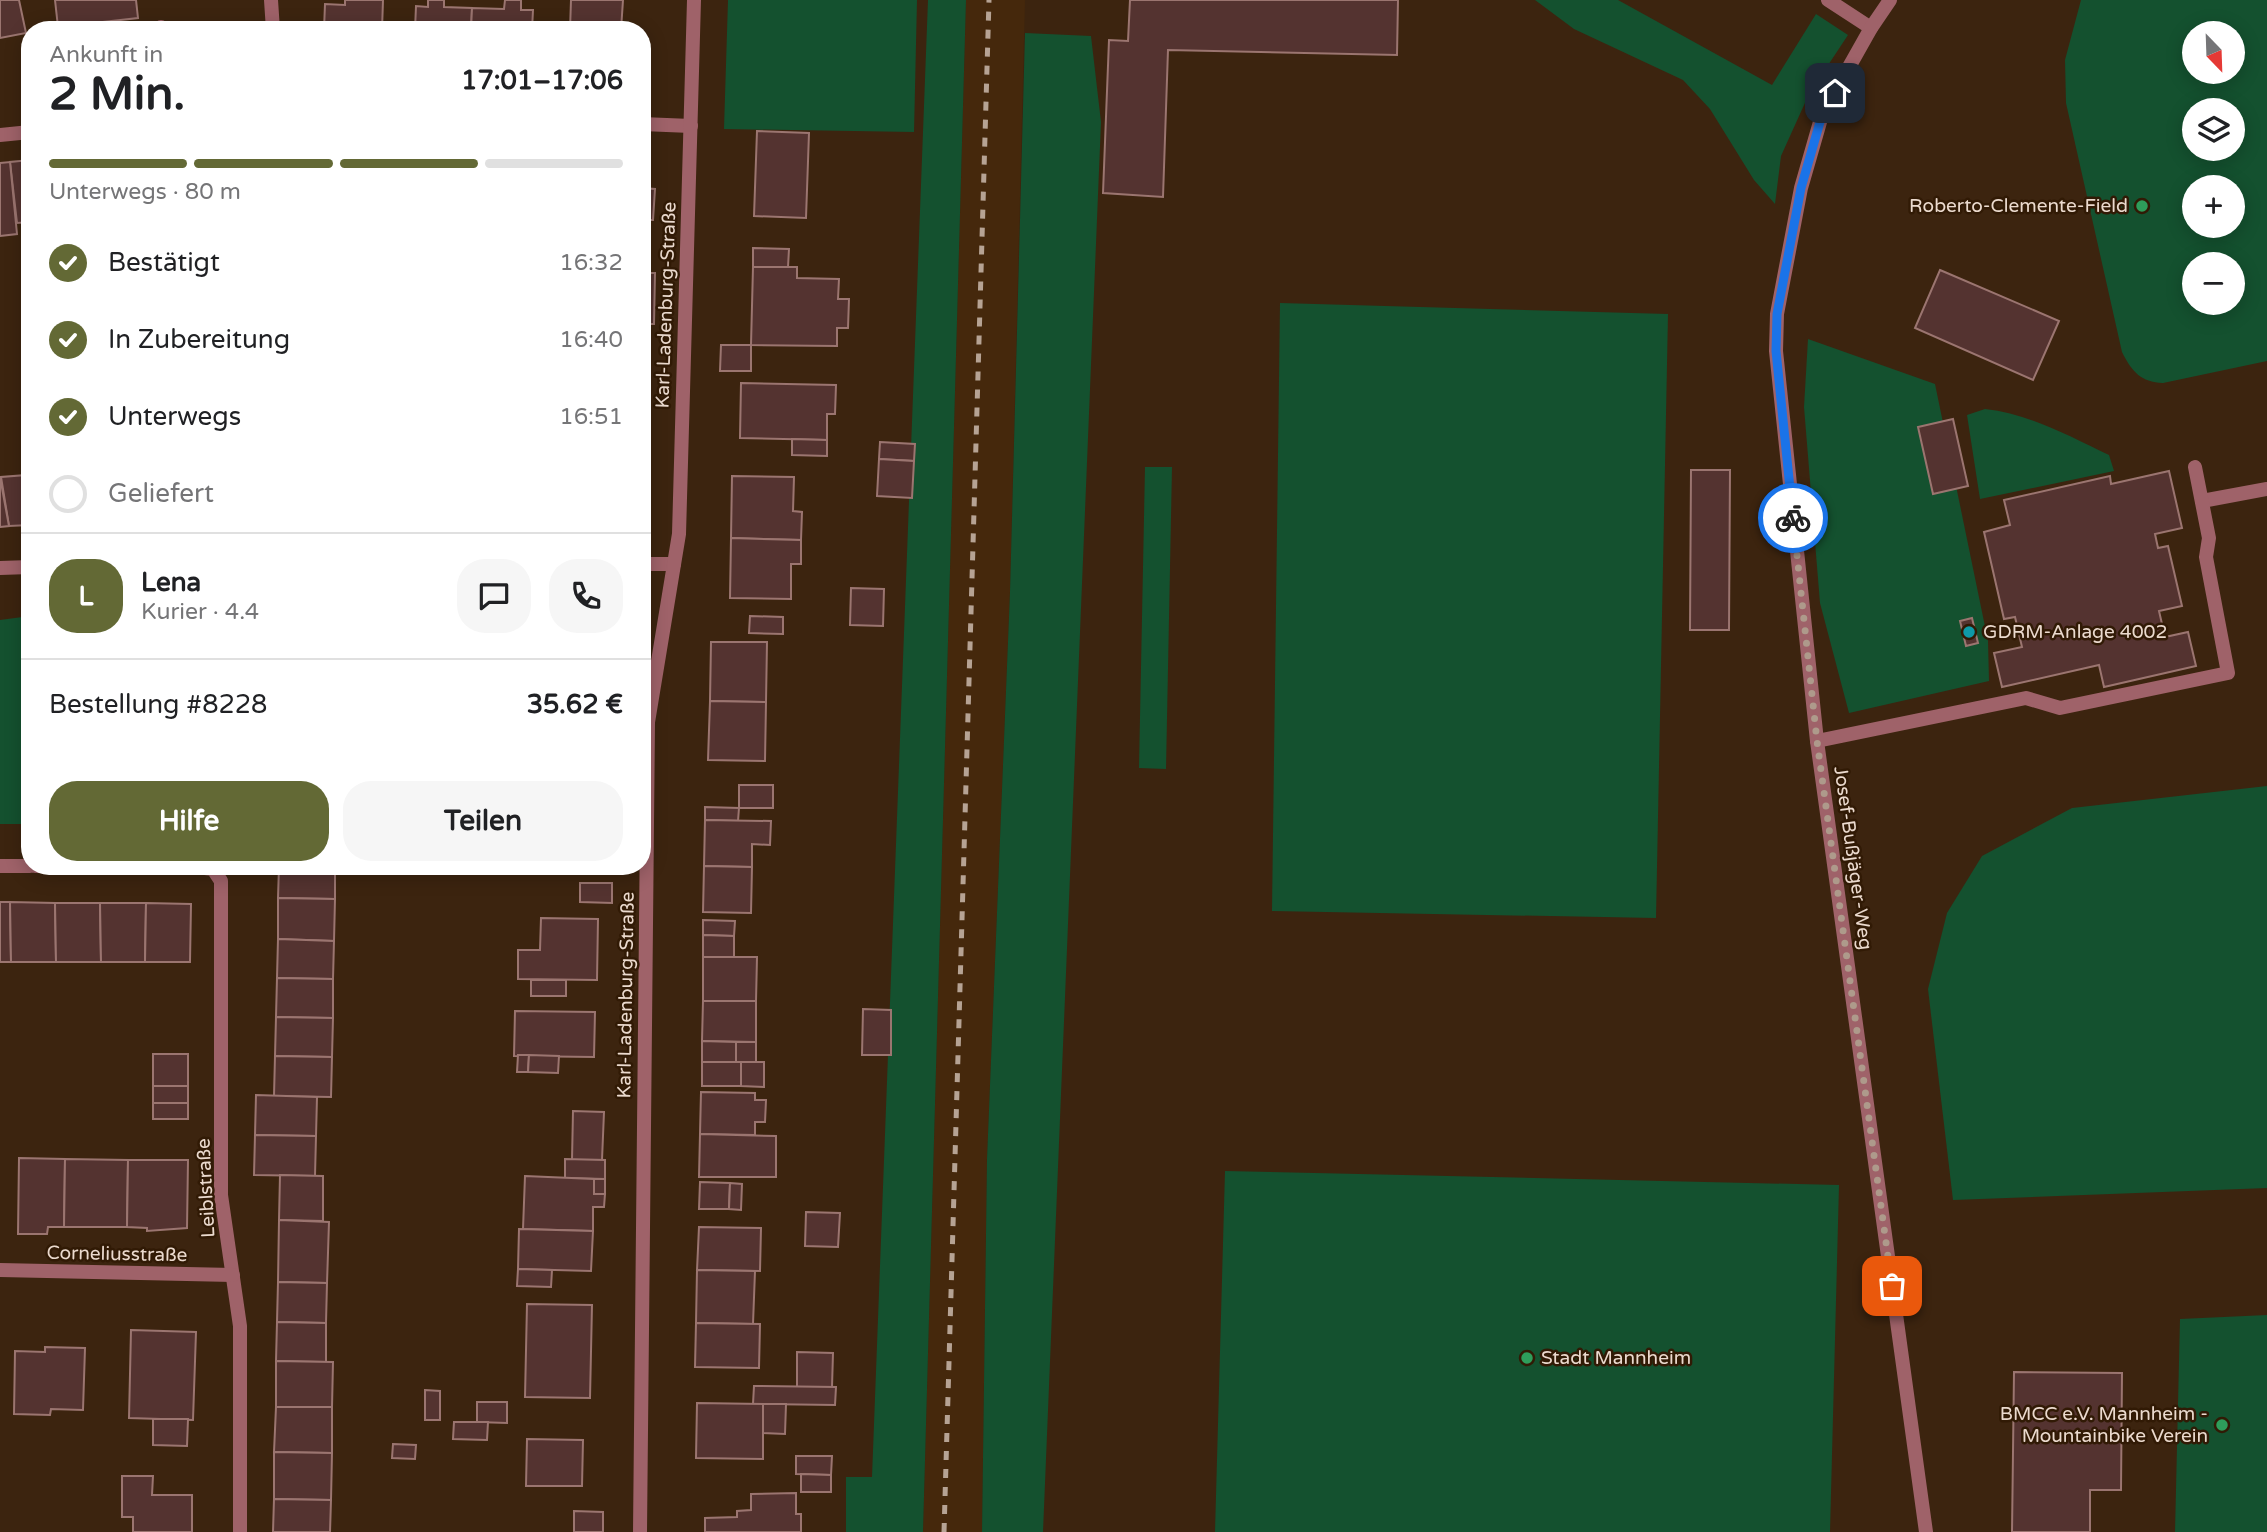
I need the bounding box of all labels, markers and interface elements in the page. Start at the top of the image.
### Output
north arrow [2182,21,2245,84]
map controls [2182,21,2245,315]
text: Ankunft in [49,41,163,69]
pin [1805,63,1865,123]
text: 17:01–17:06 [461,65,623,96]
text: 2 Min. [49,67,185,122]
icon: home [1816,74,1854,112]
button: layers [2182,98,2245,161]
button: + [2182,175,2245,238]
text: Unterwegs · 80 m [49,178,241,206]
place label: Roberto-Clemente-Field [1909,195,2128,217]
marker: Roberto-Clemente-Field [2134,198,2150,214]
street label: Karl-Ladenburg-Straße [651,201,681,409]
icon: check [49,244,87,282]
text: Bestätigt [108,247,220,278]
text: 16:32 [559,249,623,277]
button: − [2182,252,2245,315]
icon: check [49,321,87,359]
text: In Zubereitung [108,324,290,355]
text: 16:40 [559,326,623,354]
icon: check [49,398,87,436]
text: Unterwegs [108,401,241,432]
text: 16:51 [559,403,623,431]
text: Geliefert [108,478,214,509]
courier [1758,483,1828,553]
icon: bike [1774,499,1812,537]
button: chat [457,559,531,633]
button: phone [549,559,623,633]
text: Lena [141,567,201,598]
text: L [79,581,93,612]
text: Kurier · 4.4 [141,598,259,626]
place label: GDRM-Anlage 4002 [1983,621,2167,643]
marker: GDRM-Anlage 4002 [1961,624,1977,640]
text: Bestellung #8228 [49,689,267,720]
text: 35.62 € [527,689,623,720]
street label: Josef-Bußjäger-Weg [1829,765,1877,951]
button: Hilfe [49,781,329,861]
button: Teilen [343,781,623,861]
street label: Karl-Ladenburg-Straße [613,891,639,1099]
street label: Leiblstraße [192,1138,220,1238]
street label: Corneliusstraße [46,1242,188,1266]
pin [1862,1256,1922,1316]
icon: bag [1873,1267,1911,1305]
place label: Stadt Mannheim [1541,1347,1691,1369]
marker: Stadt Mannheim [1519,1350,1535,1366]
place label: BMCC e.V. Mannheim - Mountainbike Verein [2000,1403,2208,1447]
marker: BMCC e.V. Mannheim - Mountainbike Verein [2214,1417,2230,1433]

